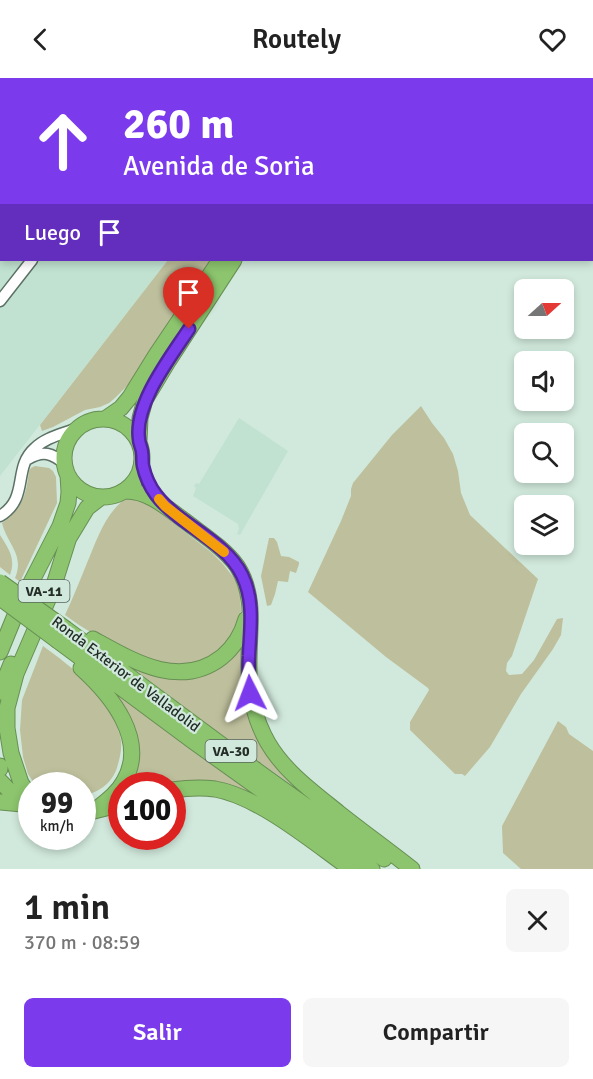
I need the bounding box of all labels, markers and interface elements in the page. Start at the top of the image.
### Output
icon: back [24,23,57,56]
text: Routely [252,23,341,56]
icon: heart [536,23,569,56]
text: 260 m [123,99,234,150]
icon: ahead [24,102,102,180]
text: Avenida de Soria [123,150,315,183]
icon: arrive [93,216,126,249]
text: Luego [24,219,81,246]
pin [163,267,214,329]
icon: arrive [172,276,205,309]
north arrow [514,279,574,339]
map controls [514,279,574,555]
button: sound [514,351,574,411]
button: search [514,423,574,483]
button: layers [514,495,574,555]
road number: VA-11 [18,580,70,602]
street label: Ronda Exterior de Valladolid [48,612,204,736]
position arrow [218,661,282,725]
road number: VA-30 [206,740,256,762]
speed limit sign: 100 [108,772,186,850]
text: 99 [41,785,73,822]
text: km/h [40,817,74,835]
text: 1 min [24,885,110,930]
button: close [506,889,569,952]
text: 370 m · 08:59 [24,930,140,955]
button: Salir [24,998,291,1067]
button: Compartir [303,998,569,1067]

